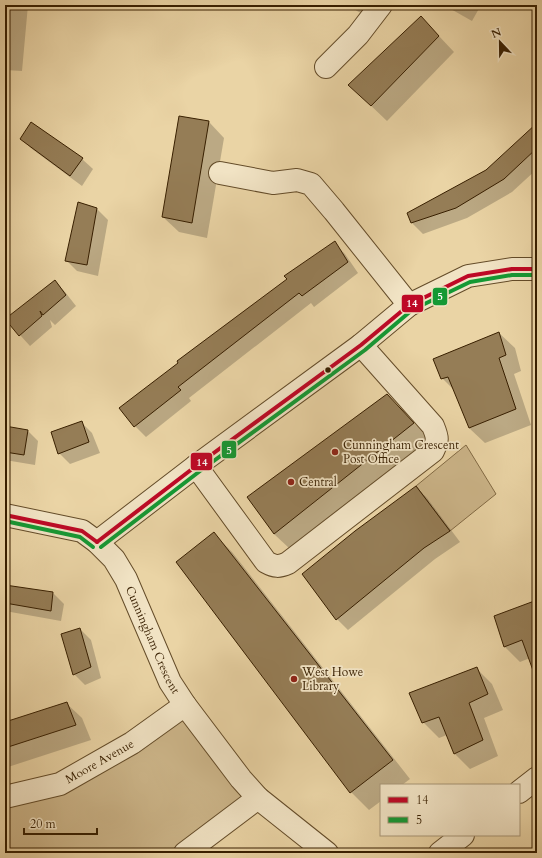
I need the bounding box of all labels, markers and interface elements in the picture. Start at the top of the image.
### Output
north arrow [480,22,520,62]
text: N [489,24,504,42]
line badge: 5 [432,287,448,306]
text: 5 [437,289,443,304]
line badge: 14 [401,294,424,313]
text: 14 [406,296,418,311]
unlabelled marker [323,365,333,375]
place label: Cunningham Crescent Post Office [343,437,459,467]
line badge: 5 [221,440,237,459]
text: 5 [226,443,232,458]
marker: Cunningham Crescent Post Office [330,447,340,457]
line badge: 14 [190,452,213,471]
text: 14 [196,455,208,470]
place label: Central [299,474,337,490]
marker: Central [286,477,296,487]
street label: Cunningham Crescent [122,583,184,697]
place label: West Howe Library [301,664,363,694]
marker: West Howe Library [289,674,299,684]
street label: Moore Avenue [62,736,137,787]
legend [380,784,520,836]
text: 14 [416,792,428,808]
scale bar [24,810,97,836]
text: 5 [416,812,422,828]
text: 20 m [30,816,57,832]

